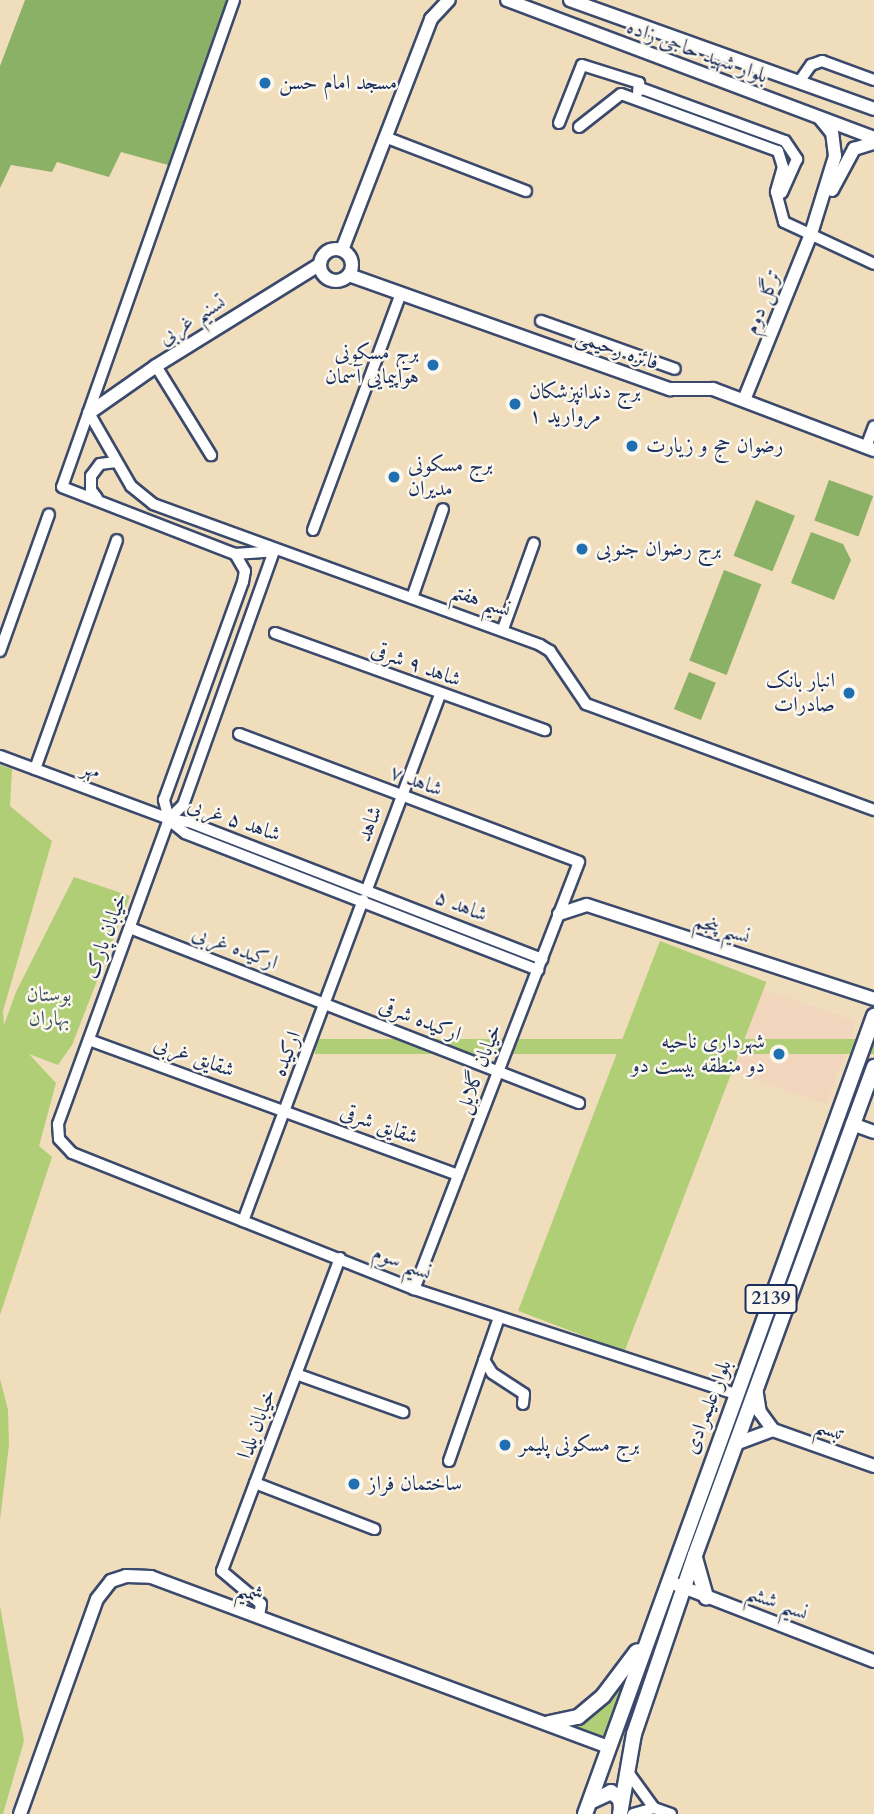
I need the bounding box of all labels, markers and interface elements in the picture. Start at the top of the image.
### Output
street label: بلوار شهید حاجی زاده [623,15,771,89]
place label: مسجد امام حسن [279,70,397,96]
marker: مسجد امام حسن [257,75,273,91]
street label: ترگل دوم [739,266,787,338]
street label: تسنیم غربی [154,290,230,350]
street label: فائزه رحیمی [572,324,662,376]
place label: برج مسکونی هواپیمایی آسمان [325,340,419,390]
marker: برج مسکونی هواپیمایی آسمان [425,357,441,373]
place label: برج دندانپزشکان مروارید ۱ [529,379,641,429]
marker: برج دندانپزشکان مروارید ۱ [507,396,523,412]
place label: رضوان حج و زیارت [646,433,783,459]
marker: رضوان حج و زیارت [624,438,640,454]
place label: برج مسکونی مدیران [408,452,493,502]
marker: برج مسکونی مدیران [386,469,402,485]
place label: برج رضوان جنوبی [596,536,721,562]
marker: برج رضوان جنوبی [574,541,590,557]
street label: نسیم هفتم [448,579,514,623]
street label: شاهد ۹ شرقی [368,637,464,693]
place label: انبار بانک صادرات [766,668,835,718]
marker: انبار بانک صادرات [841,685,857,701]
street label: مهر [78,755,104,785]
street label: شاهد ۷ [386,760,446,802]
street label: شاهد ۵ غربی [184,792,284,848]
street label: شاهد [352,803,388,845]
street label: شاهد ۵ [431,884,491,928]
street label: خیابان پارک [79,890,133,982]
street label: نسیم پنجم [691,908,753,950]
street label: ارکیده غربی [189,920,281,976]
park label: بوستان بهاران [26,982,72,1032]
street label: ارکیده شرقی [375,993,465,1047]
street label: خیابان گلایل [450,1021,508,1117]
street label: ارکیده [267,1028,307,1080]
place label: شهرداری ناحیه دو منطقه بیست دو [631,1029,765,1079]
street label: شقایق غربی [150,1031,238,1083]
marker: شهرداری ناحیه دو منطقه بیست دو [771,1046,787,1062]
street label: شقایق شرقی [337,1099,421,1151]
street label: نسیم سوم [369,1240,435,1286]
road number: 2139 [743,1284,799,1315]
street label: بلوار علیمرادی [678,1356,738,1458]
street label: خیابان یلدا [232,1385,282,1463]
street label: تبسم [812,1413,848,1447]
place label: برج مسکونی پلیمر [519,1432,639,1458]
marker: برج مسکونی پلیمر [497,1437,513,1453]
place label: ساختمان فراز [368,1471,462,1497]
marker: ساختمان فراز [346,1476,362,1492]
street label: شمیم [233,1577,267,1609]
street label: نسیم ششم [743,1580,811,1626]

